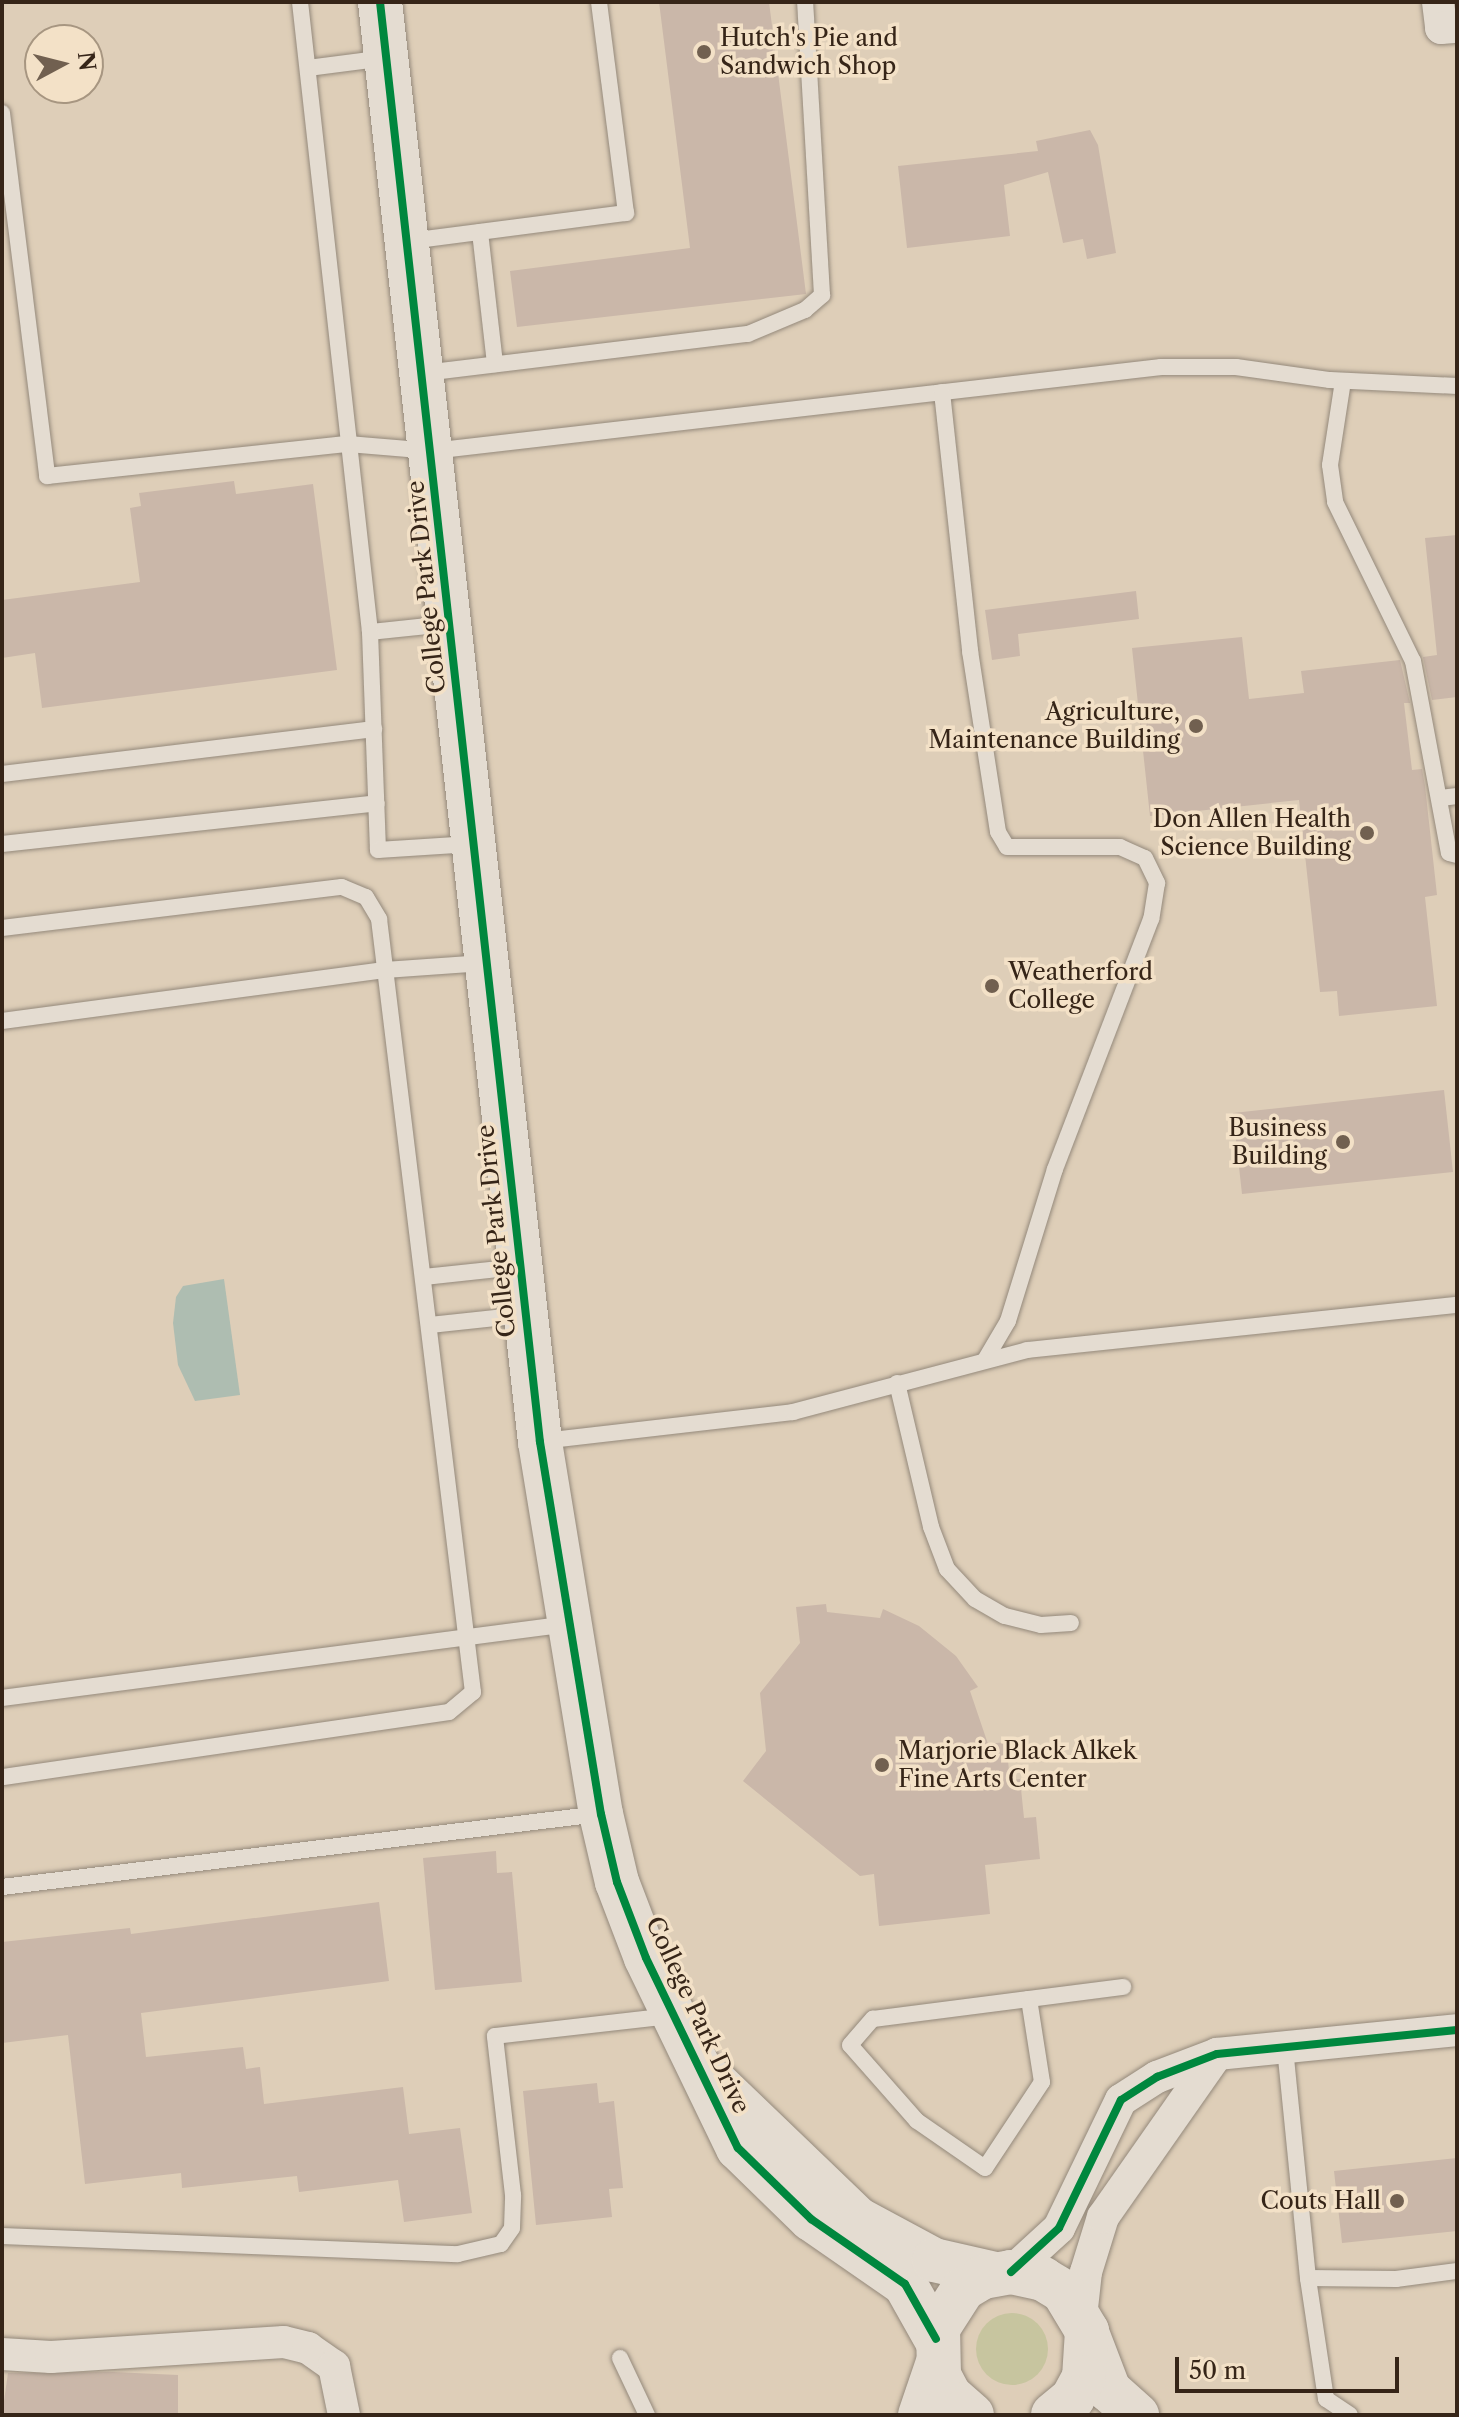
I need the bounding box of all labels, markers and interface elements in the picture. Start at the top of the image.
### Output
north arrow [24,24,104,104]
place label: Hutch's Pie and Sandwich Shop [720,24,898,80]
marker: Hutch's Pie and Sandwich Shop [695,43,713,61]
text: N [72,50,101,72]
street label: College Park Drive [400,479,452,695]
place label: Agriculture, Maintenance Building [928,698,1180,754]
marker: Agriculture, Maintenance Building [1187,717,1205,735]
place label: Don Allen Health Science Building [1152,805,1351,861]
marker: Don Allen Health Science Building [1358,824,1376,842]
place label: Weatherford College [1008,958,1153,1014]
marker: Weatherford College [983,977,1001,995]
place label: Business Building [1228,1114,1327,1170]
street label: College Park Drive [470,1123,522,1339]
marker: Business Building [1334,1133,1352,1151]
place label: Marjorie Black Alkek Fine Arts Center [898,1737,1138,1793]
marker: Marjorie Black Alkek Fine Arts Center [873,1756,891,1774]
street label: College Park Drive [640,1912,756,2118]
place label: Couts Hall [1260,2187,1381,2215]
marker: Couts Hall [1388,2192,1406,2210]
scale bar [1179,2341,1403,2391]
text: 50 m [1189,2356,1246,2385]

